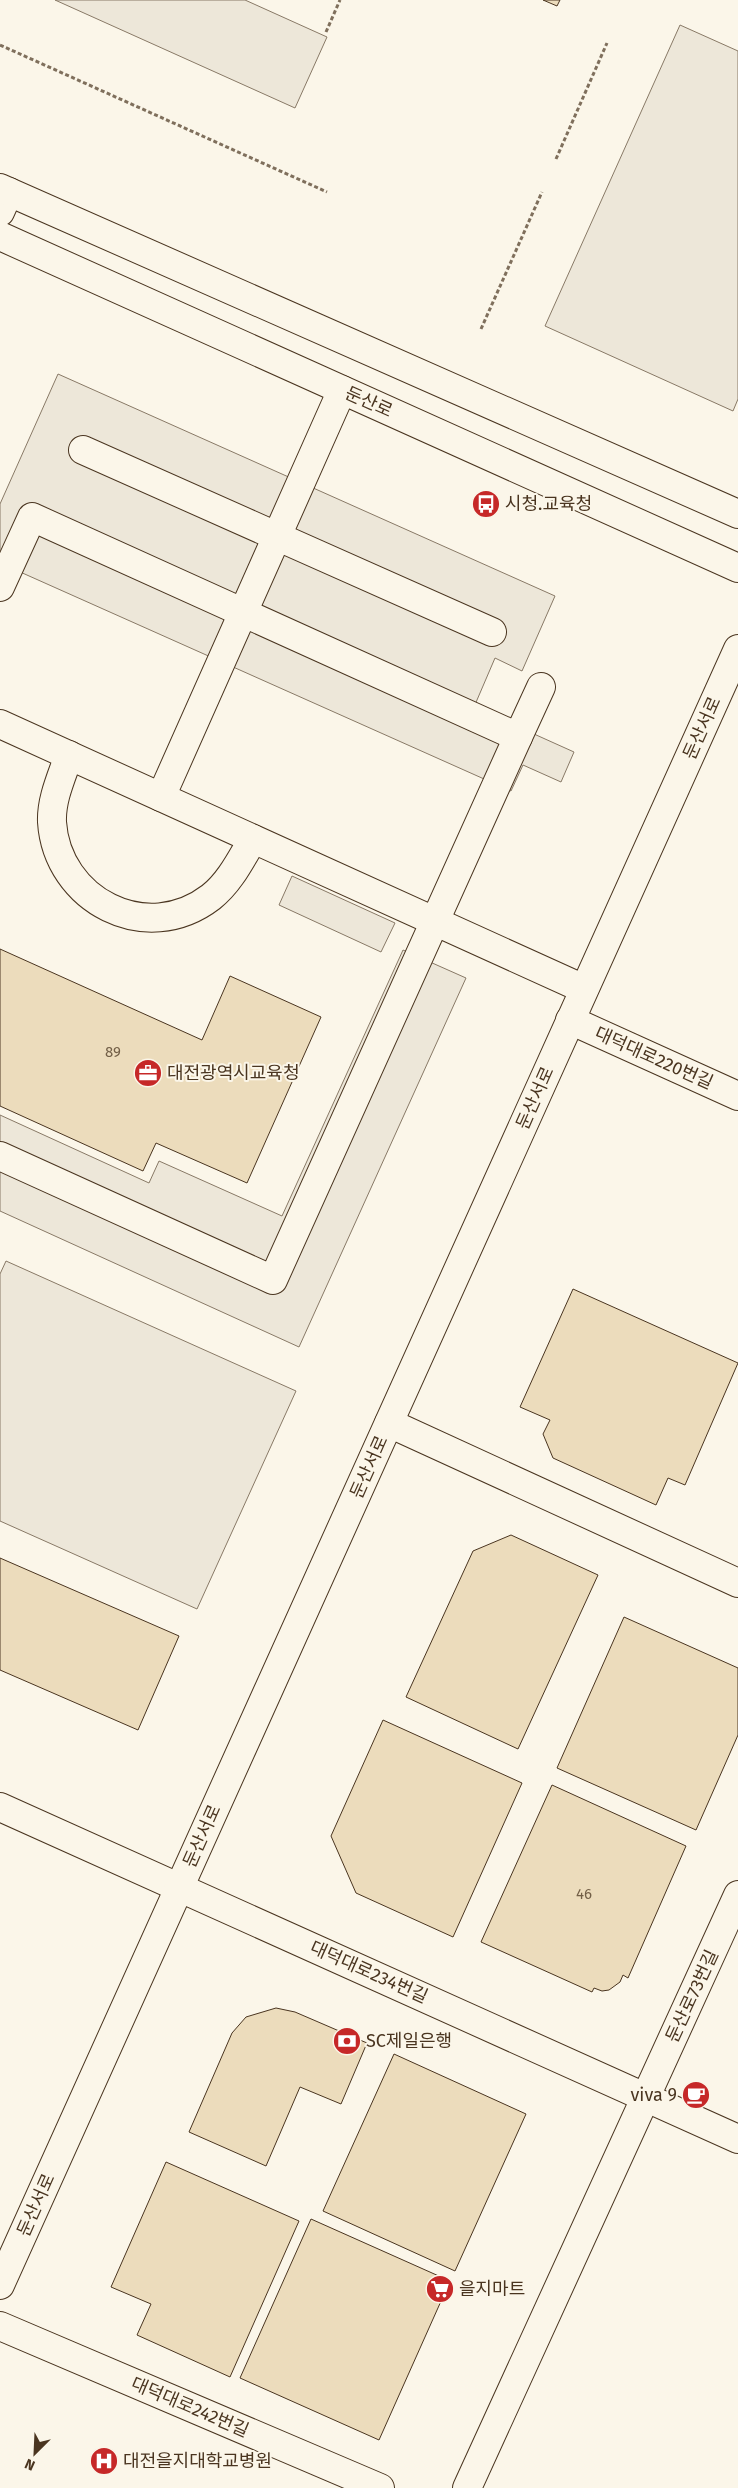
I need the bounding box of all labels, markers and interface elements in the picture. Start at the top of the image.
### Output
street label: 둔산로 [342,382,396,422]
bus stop icon: 시청.교육청 [471,489,501,519]
place label: 시청.교육청 [505,493,592,515]
street label: 둔산서로 [678,693,726,763]
street label: 대덕대로220번길 [591,1022,717,1094]
house number: 89 [105,1043,121,1061]
office icon: 대전광역시교육청 [133,1058,163,1088]
place label: 대전광역시교육청 [167,1062,299,1084]
street label: 둔산서로 [511,1063,559,1133]
street label: 둔산서로 [345,1432,393,1502]
street label: 둔산서로 [178,1801,226,1871]
house number: 46 [576,1885,592,1903]
street label: 대덕대로234번길 [307,1936,431,2008]
street label: 둔산로73번길 [661,1946,723,2046]
bank icon: SC제일은행 [332,2026,362,2056]
place label: SC제일은행 [366,2030,452,2052]
cafe icon: viva 9 [681,2080,711,2110]
place label: viva 9 [630,2084,677,2106]
street label: 둔산서로 [12,2170,60,2240]
supermarket icon: 을지마트 [425,2274,455,2304]
place label: 을지마트 [459,2278,525,2300]
street label: 대덕대로242번길 [128,2372,252,2442]
north arrow [10,2428,60,2478]
hospital icon: 대전을지대학교병원 [89,2446,119,2476]
place label: 대전을지대학교병원 [123,2450,272,2472]
text: N [22,2455,38,2474]

